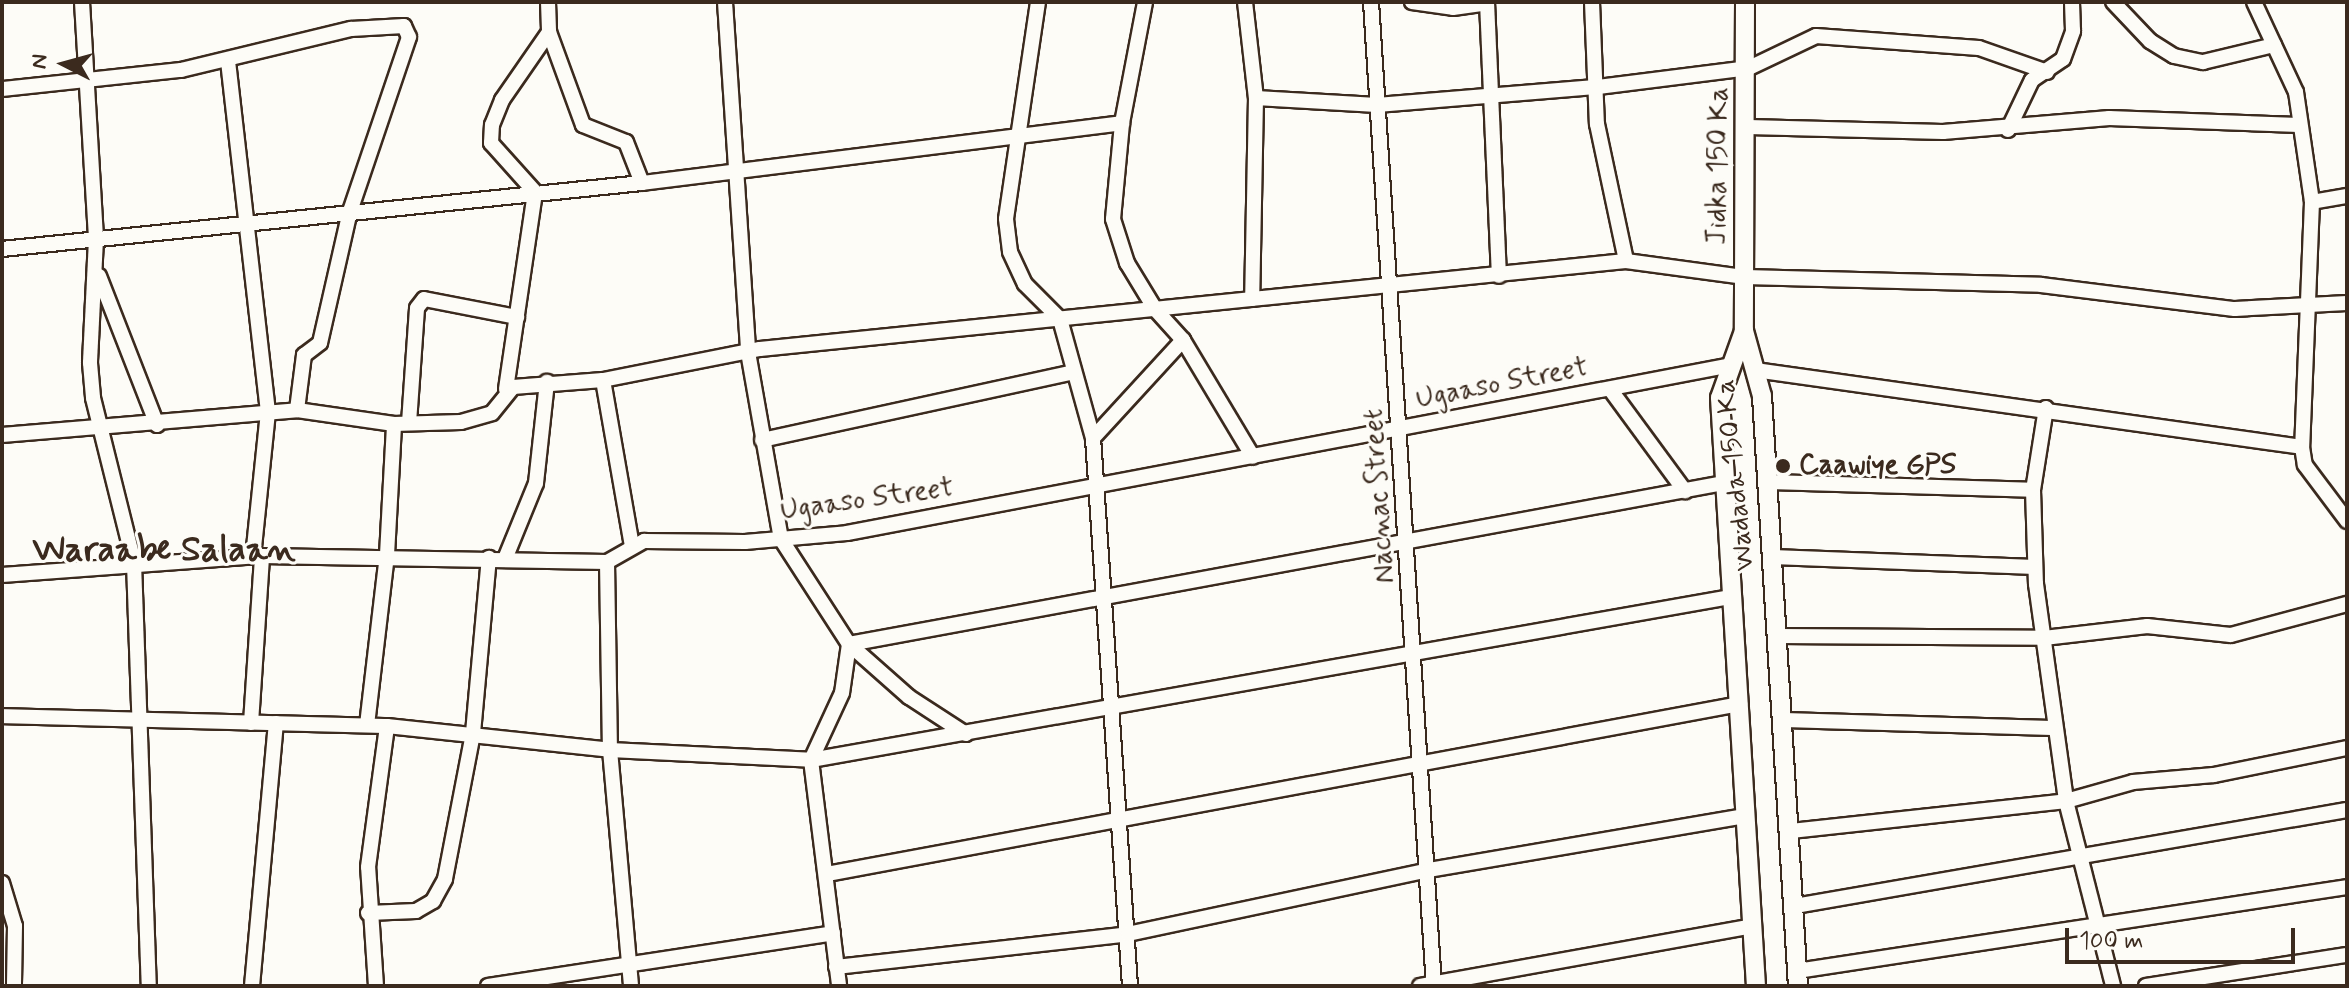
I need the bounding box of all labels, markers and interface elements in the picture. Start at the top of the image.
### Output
north arrow [24,24,104,104]
text: N [25,53,55,70]
street label: Jidka 150 Ka [1701,87,1737,245]
street label: Ugaaso Street [1414,351,1590,417]
street label: Wadada 150 Ka [1709,378,1763,572]
street label: Nacnac Street [1357,405,1403,587]
place label: Caawiye GPS [1799,449,1956,483]
marker: Caawiye GPS [1774,457,1792,475]
street label: Ugaaso Street [779,471,955,529]
district label: Waraabe Salaan [32,529,296,573]
scale bar [2069,912,2299,962]
text: 100 m [2079,926,2143,957]

